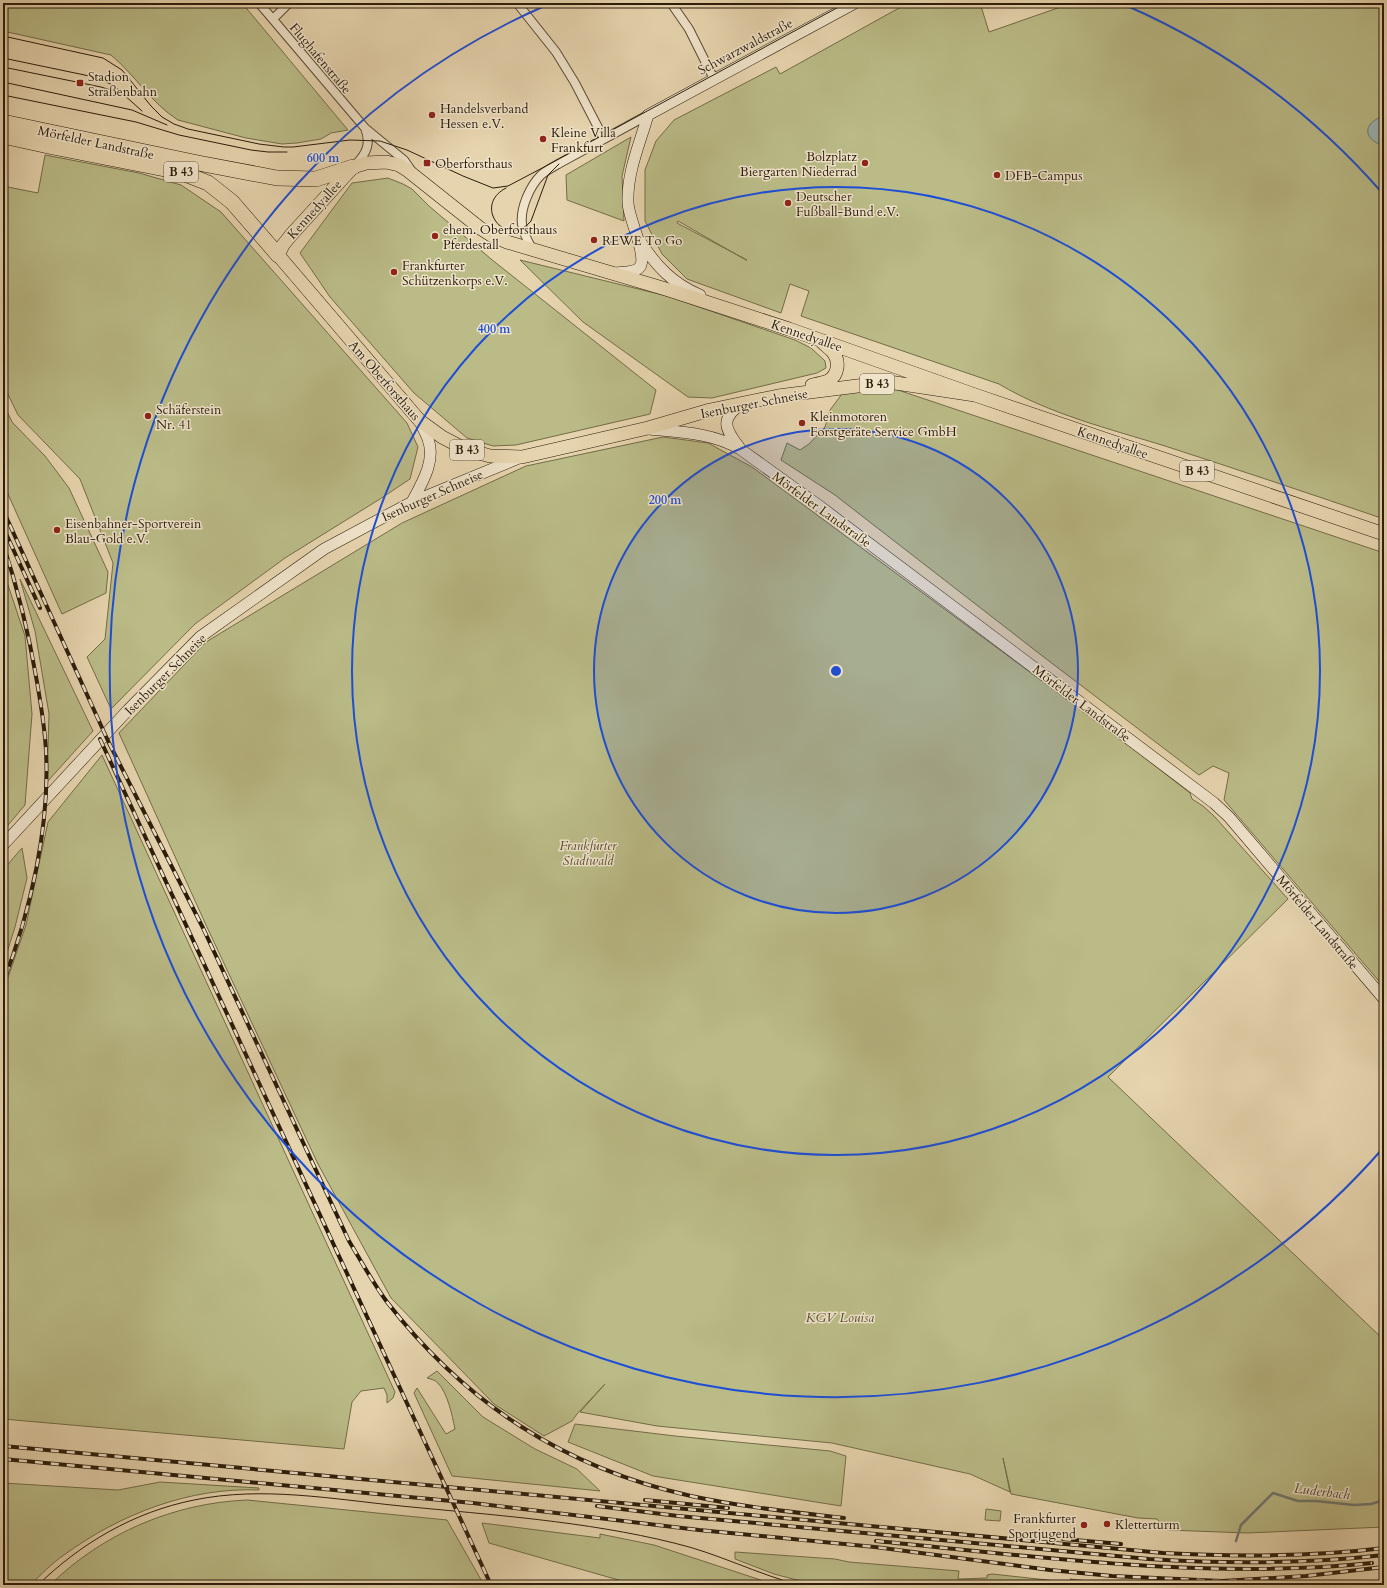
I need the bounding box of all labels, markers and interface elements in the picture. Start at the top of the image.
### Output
street label: Schwarzwaldstraße [695,14,796,79]
street label: Flughafenstraße [285,19,355,98]
place label: Stadion Straßenbahn [88,68,158,101]
marker: Stadion Straßenbahn [75,78,85,88]
place label: Handelsverband Hessen e.V. [440,100,529,133]
marker: Handelsverband Hessen e.V. [427,110,437,120]
street label: Mörfelder Landstraße [36,122,156,164]
place label: Kleine Villa Frankfurt [551,124,616,157]
marker: Kleine Villa Frankfurt [538,134,548,144]
place label: Bolzplatz Biergarten Niederrad [740,148,857,181]
text: 600 m [307,150,340,166]
place label: Oberforsthaus [435,155,512,173]
marker: Oberforsthaus [422,158,432,168]
marker: Bolzplatz Biergarten Niederrad [860,158,870,168]
road number: B 43 [164,162,198,182]
place label: DFB-Campus [1005,167,1083,185]
marker: DFB-Campus [992,170,1002,180]
street label: Kennedyallee [283,176,346,243]
place label: Deutscher Fußball-Bund e.V. [796,188,899,221]
marker: Deutscher Fußball-Bund e.V. [783,198,793,208]
place label: ehem. Oberforsthaus Pferdestall [443,221,557,254]
marker: ehem. Oberforsthaus Pferdestall [430,231,440,241]
place label: REWE To Go [602,232,682,250]
marker: REWE To Go [589,235,599,245]
place label: Frankfurter Schützenkorps e.V. [402,257,507,290]
marker: Frankfurter Schützenkorps e.V. [389,267,399,277]
street label: Kennedyallee [769,315,845,357]
text: 400 m [478,321,511,337]
street label: Am Oberforsthaus [344,337,424,425]
road number: B 43 [860,374,894,394]
street label: Isenburger Schneise [699,385,810,423]
place label: Schäferstein Nr. 41 [156,401,222,434]
place label: Kleinmotoren Forstgeräte Service GmbH [810,408,957,441]
marker: Schäferstein Nr. 41 [143,411,153,421]
marker: Kleinmotoren Forstgeräte Service GmbH [797,418,807,428]
street label: Kennedyallee [1075,422,1151,464]
road number: B 43 [450,440,484,460]
road number: B 43 [1180,461,1214,481]
street label: Isenburger Schneise [379,465,486,526]
street label: Mörfelder Landstraße [768,468,875,552]
text: 200 m [649,492,682,508]
place label: Eisenbahner-Sportverein Blau-Gold e.V. [65,515,202,548]
marker: Eisenbahner-Sportverein Blau-Gold e.V. [52,525,62,535]
street label: Isenburger Schneise [121,630,211,720]
street label: Mörfelder Landstraße [1029,661,1134,747]
centre of rings [829,664,843,678]
park label: Frankfurter Stadtwald [559,837,617,870]
street label: Mörfelder Landstraße [1272,871,1362,974]
park label: KGV Louisa [806,1309,874,1327]
water label: Luderbach [1293,1479,1351,1504]
place label: Frankfurter Sportjugend [1008,1510,1076,1543]
place label: Kletterturm [1115,1516,1180,1534]
marker: Kletterturm [1102,1519,1112,1529]
marker: Frankfurter Sportjugend [1079,1520,1089,1530]

